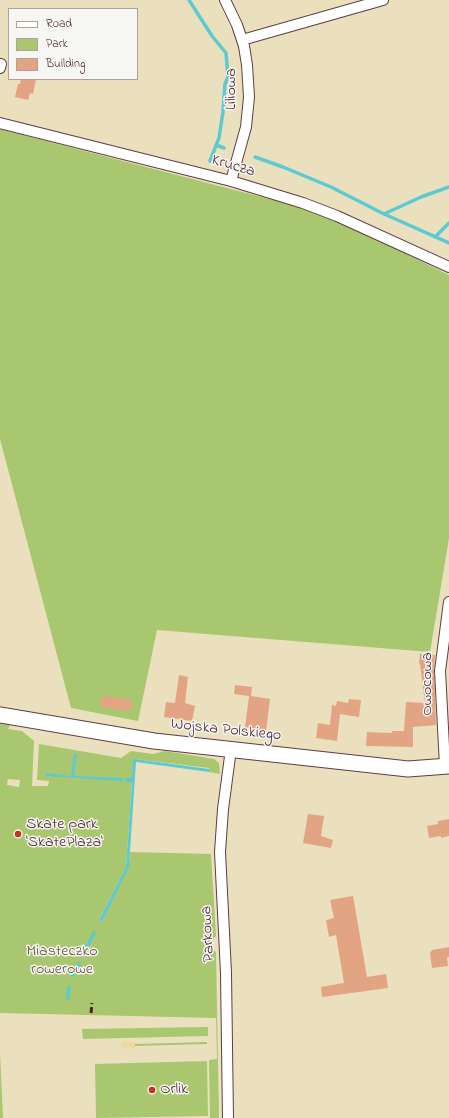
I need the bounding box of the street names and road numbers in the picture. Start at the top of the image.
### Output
street label: Liliowa [222,68,242,110]
street label: Krucza [209,152,257,182]
street label: Owocowa [418,652,438,716]
street label: Wojska Polskiego [170,716,282,746]
street label: Parkowa [198,905,220,963]

